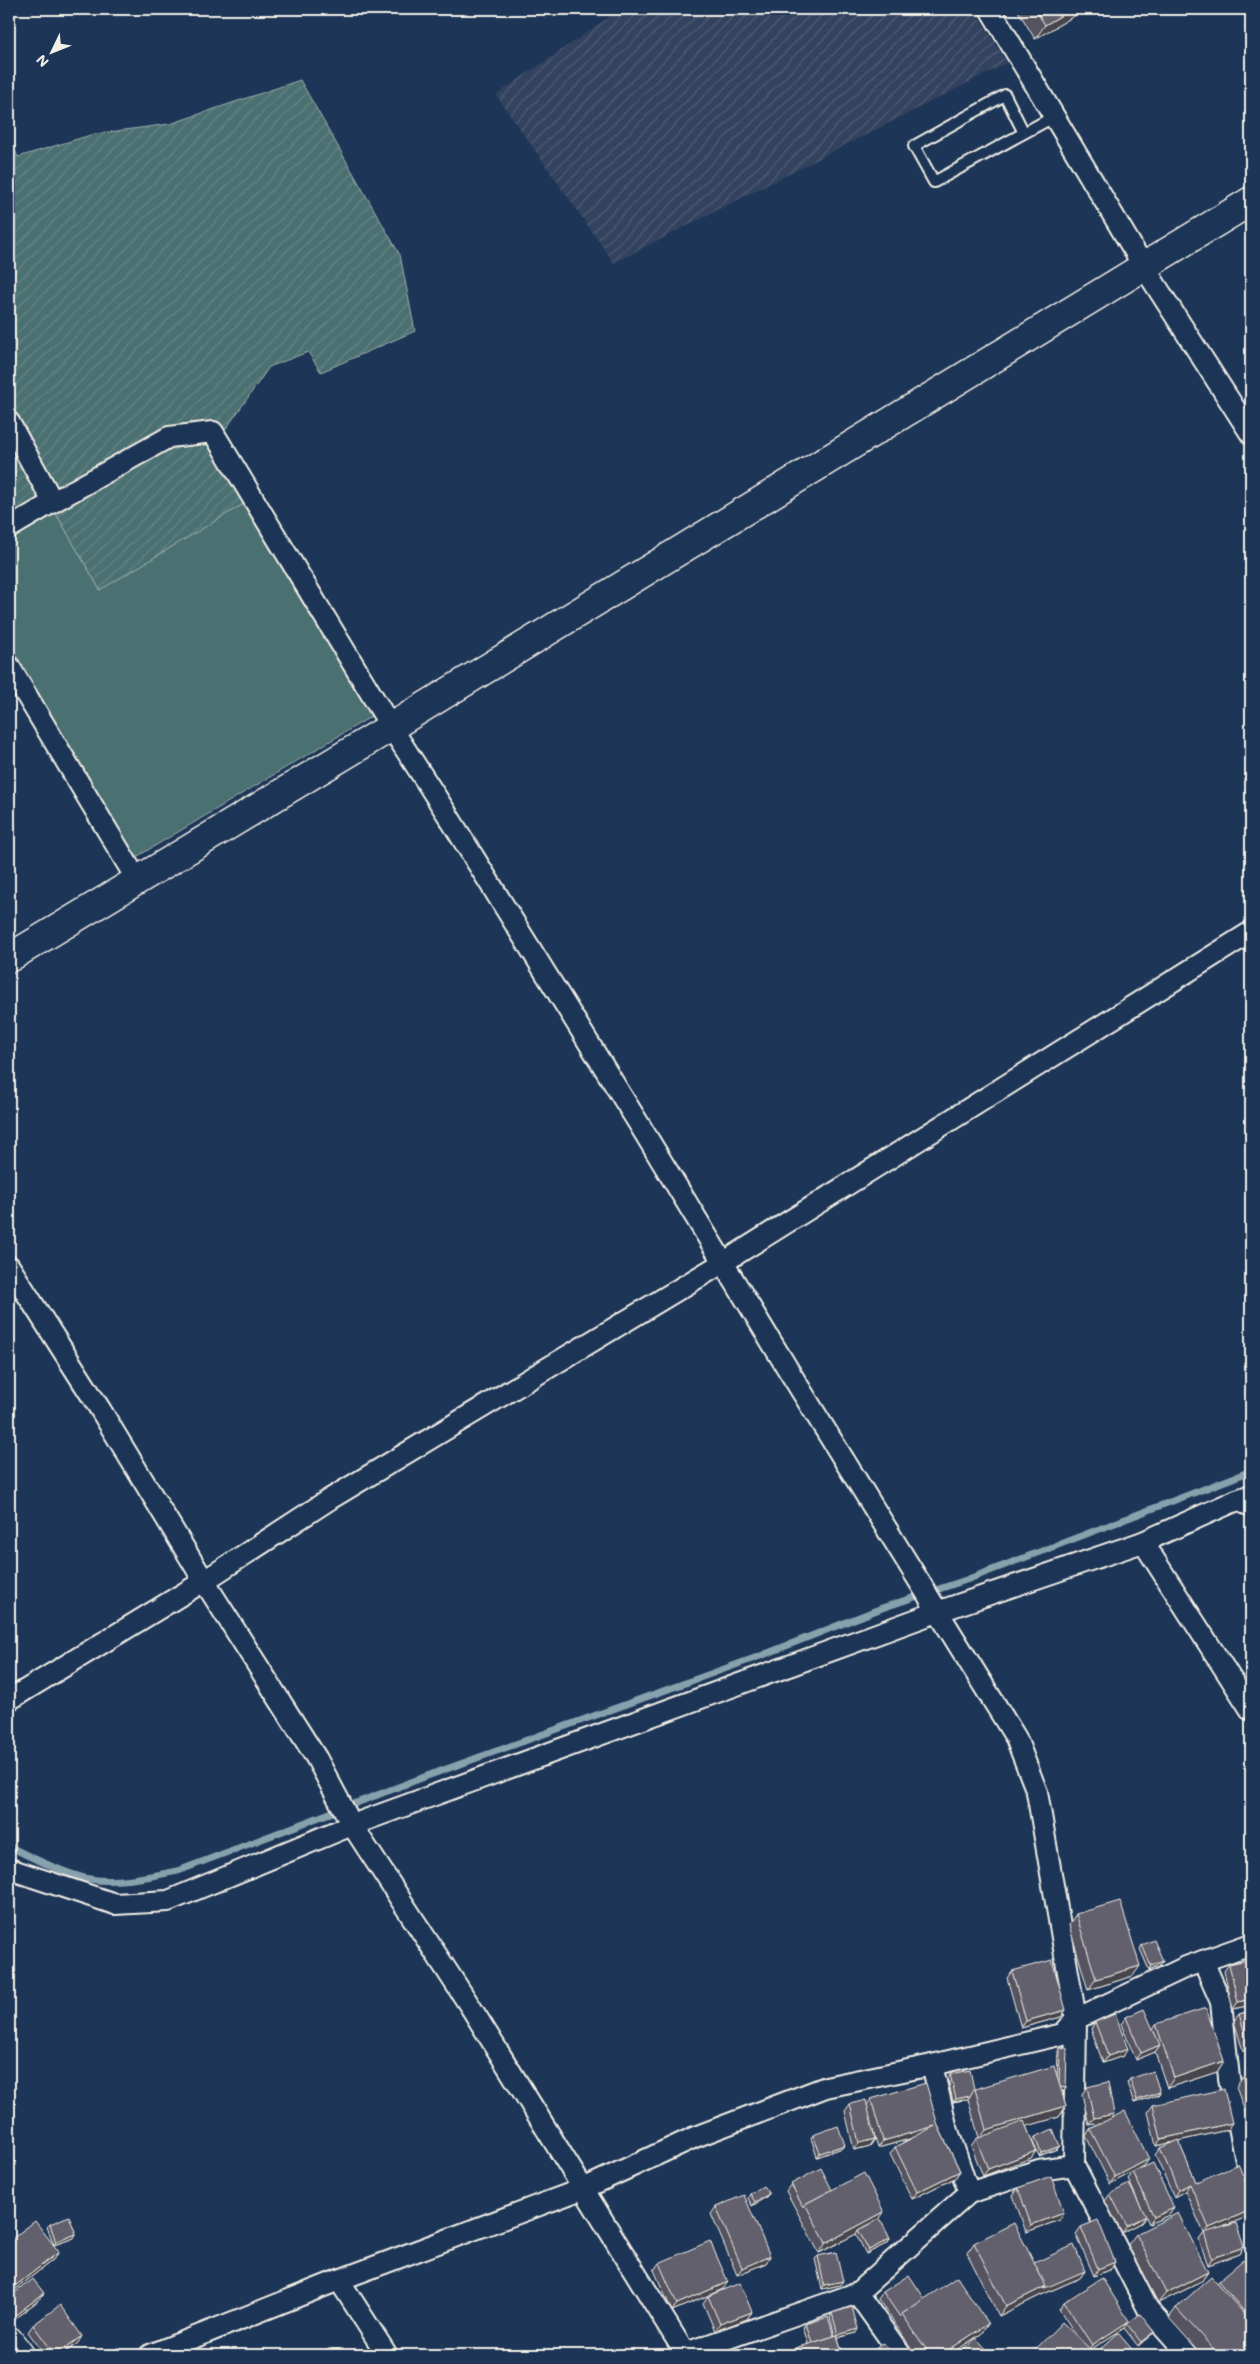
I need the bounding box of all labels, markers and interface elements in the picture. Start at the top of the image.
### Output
north arrow [28,28,78,78]
text: N [32,51,53,72]

